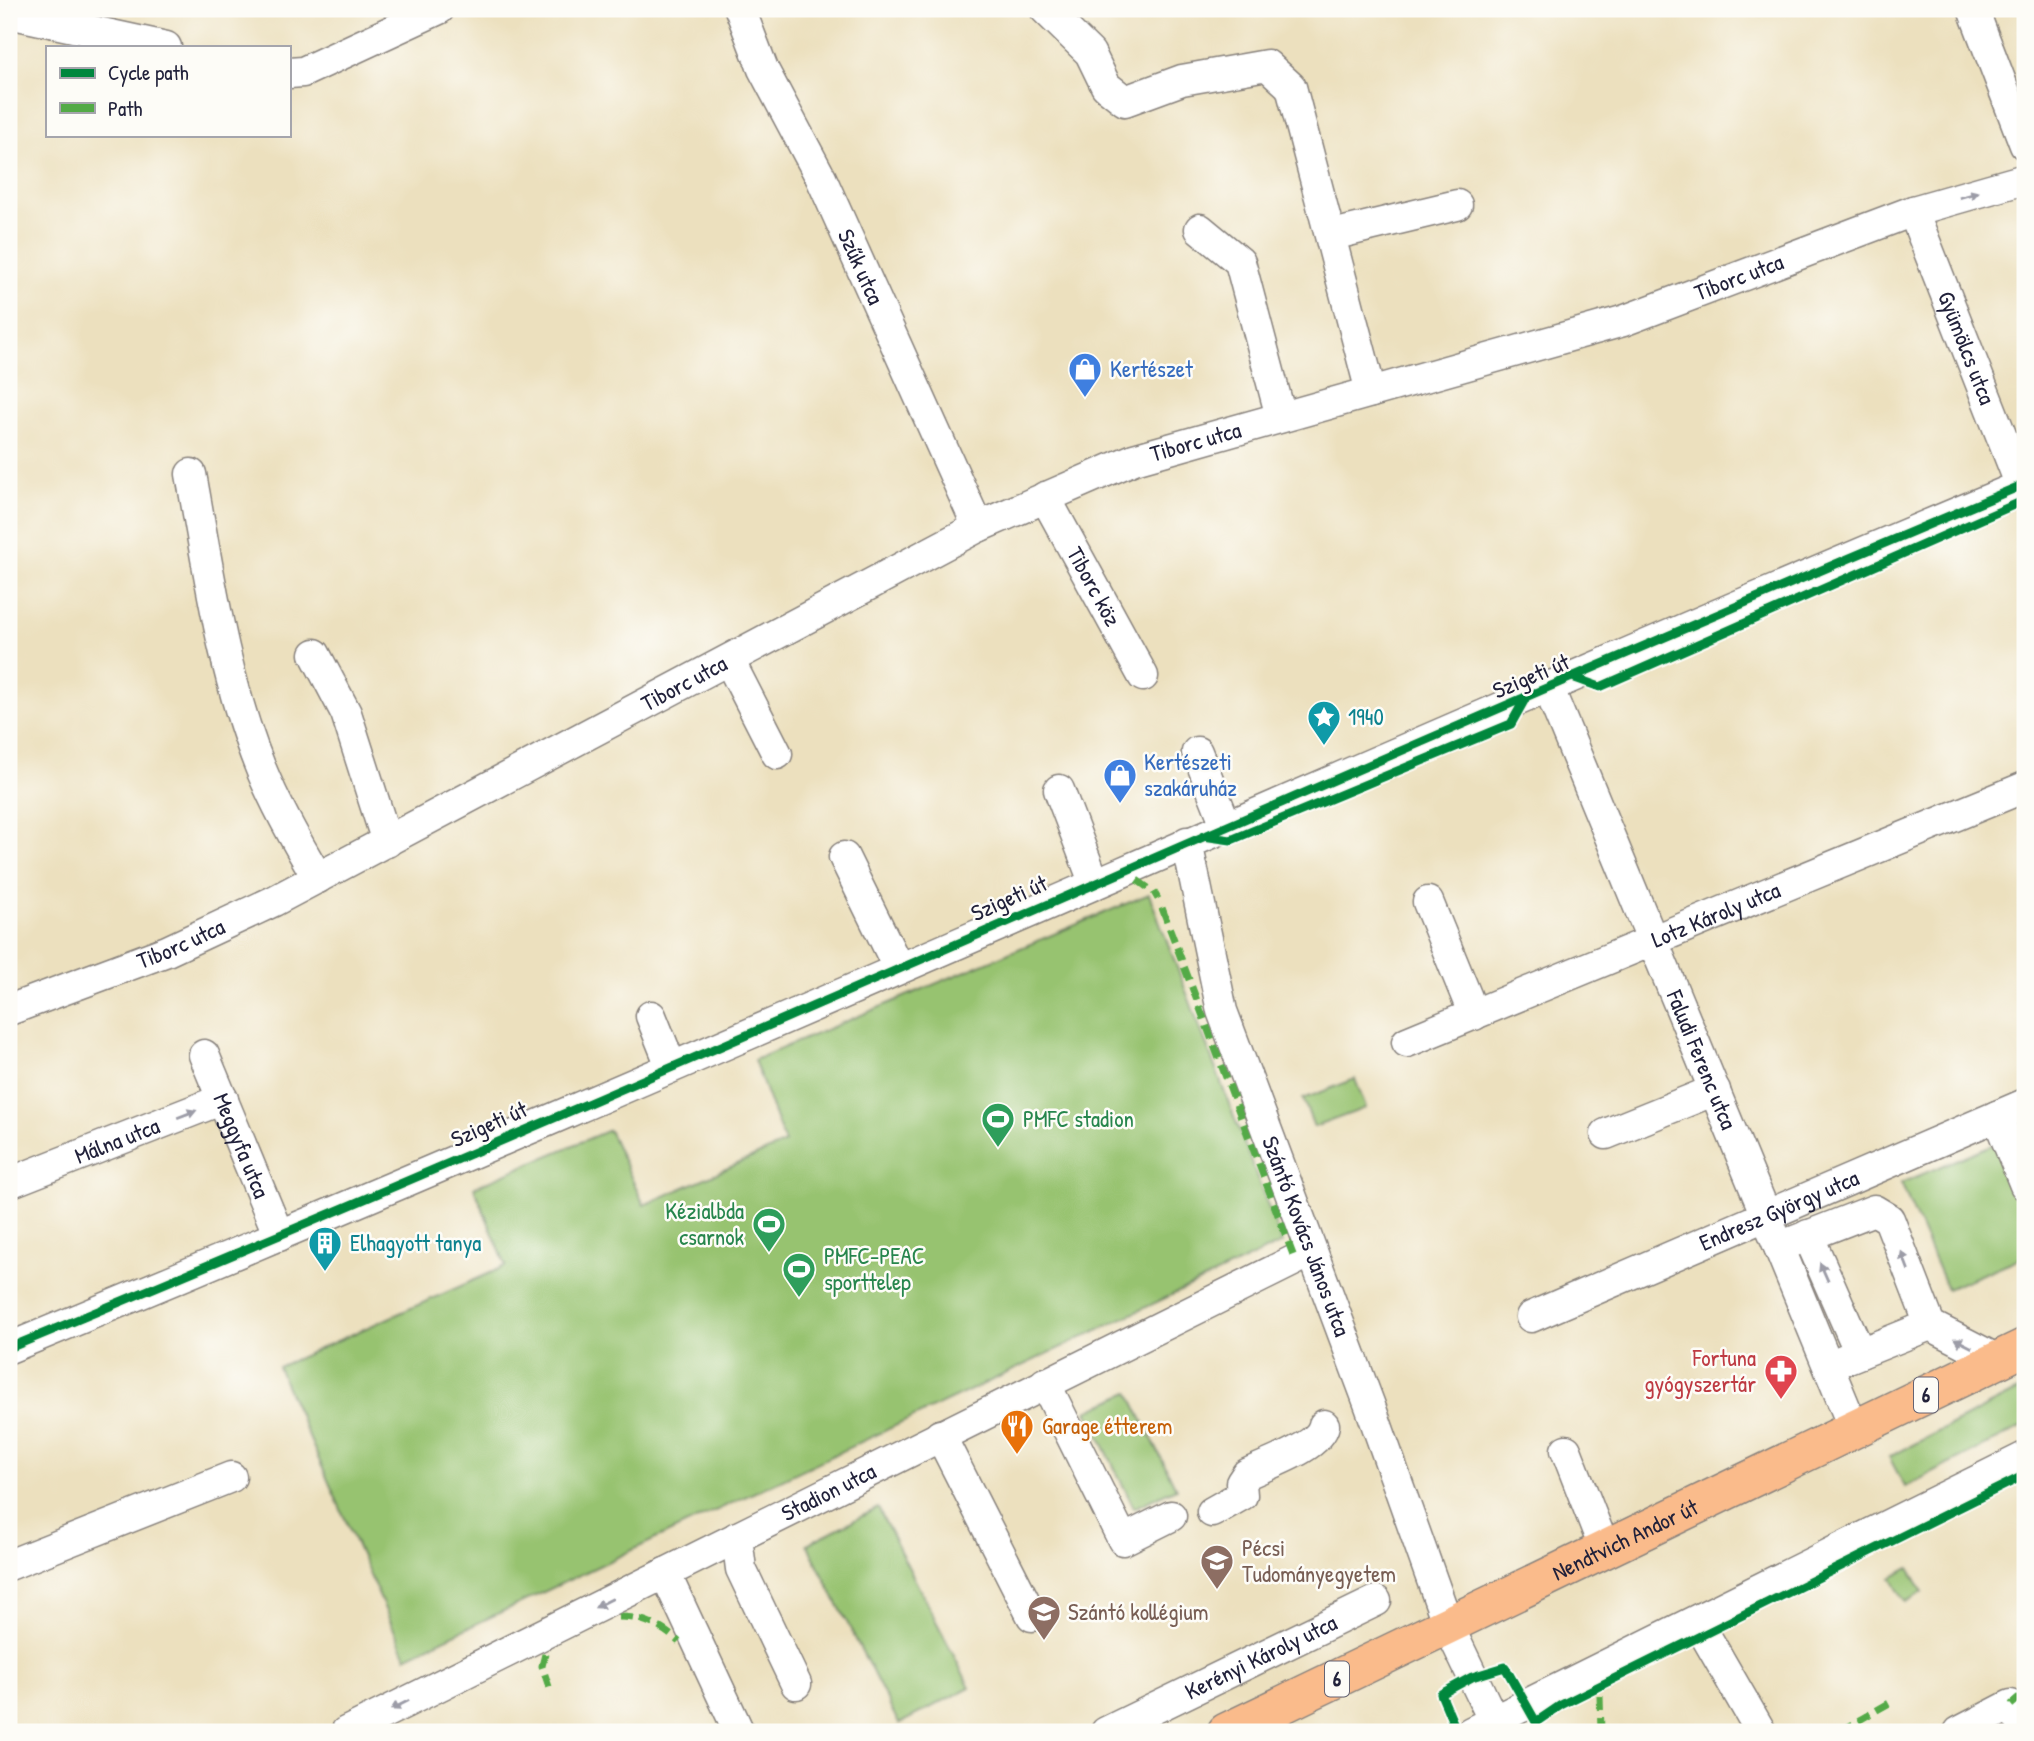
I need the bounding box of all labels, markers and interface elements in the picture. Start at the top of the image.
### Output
legend [46,46,290,136]
text: Cycle path [108,58,189,87]
text: Path [108,94,143,123]
one-way arrow [1959,189,1981,200]
street label: Szűk utca [831,224,892,309]
street label: Tiborc utca [1690,246,1787,308]
street label: Gyümölcs utca [1931,286,2003,409]
shop icon: Kertészet [1066,350,1104,399]
place label: Kertészet [1110,353,1194,384]
street label: Tiborc utca [1146,414,1244,469]
street label: Tiborc köz [1060,541,1129,632]
street label: Szigeti út [1488,645,1575,706]
street label: Tiborc utca [635,647,732,718]
place icon: 1940 [1305,698,1343,747]
place label: 1940 [1348,701,1384,732]
place label: Kertészeti szakáruház [1144,746,1237,803]
shop icon: Kertészeti szakáruház [1101,756,1139,805]
street label: Szigeti út [966,867,1053,928]
street label: Lotz Károly utca [1647,874,1785,954]
street label: Tiborc utca [132,910,229,976]
street label: Faludi Ferenc utca [1659,984,1745,1134]
street label: Meggyfa utca [206,1088,277,1202]
street label: Szigeti út [446,1093,533,1154]
sports icon: PMFC stadion [979,1100,1017,1149]
place label: PMFC stadion [1023,1103,1134,1134]
one-way arrow [176,1108,197,1119]
street label: Málna utca [70,1110,164,1171]
street label: Szántó Kovács János utca [1255,1131,1358,1340]
street label: Endresz György utca [1694,1162,1863,1258]
place label: Kézialbda csarnok [665,1195,744,1252]
sports icon: Kézialbda csarnok [750,1205,788,1254]
building icon: Elhagyott tanya [306,1224,344,1273]
place label: Elhagyott tanya [350,1227,481,1258]
place label: PMFC-PEAC sporttelep [824,1240,924,1297]
sports icon: PMFC-PEAC sporttelep [780,1250,818,1299]
one-way arrow [1900,1251,1911,1272]
one-way arrow [1818,1262,1830,1282]
one-way arrow [1953,1338,1973,1349]
place label: Fortuna gyógyszertár [1644,1342,1756,1399]
pharmacy icon: Fortuna gyógyszertár [1762,1352,1800,1401]
road number: 6 [1914,1378,1938,1412]
restaurant icon: Garage étterem [998,1407,1036,1456]
place label: Garage étterem [1042,1410,1172,1441]
street label: Stadion utca [776,1455,881,1528]
street label: Nendtvich Andor út [1547,1490,1704,1588]
place label: Pécsi Tudományegyetem [1242,1532,1396,1589]
school or university icon: Pécsi Tudományegyetem [1198,1542,1236,1591]
school or university icon: Szántó kollégium [1025,1593,1063,1642]
place label: Szántó kollégium [1068,1596,1208,1627]
one-way arrow [594,1598,614,1609]
street label: Kerényi Károly utca [1179,1606,1342,1706]
road number: 6 [1325,1662,1349,1696]
one-way arrow [390,1700,410,1711]

